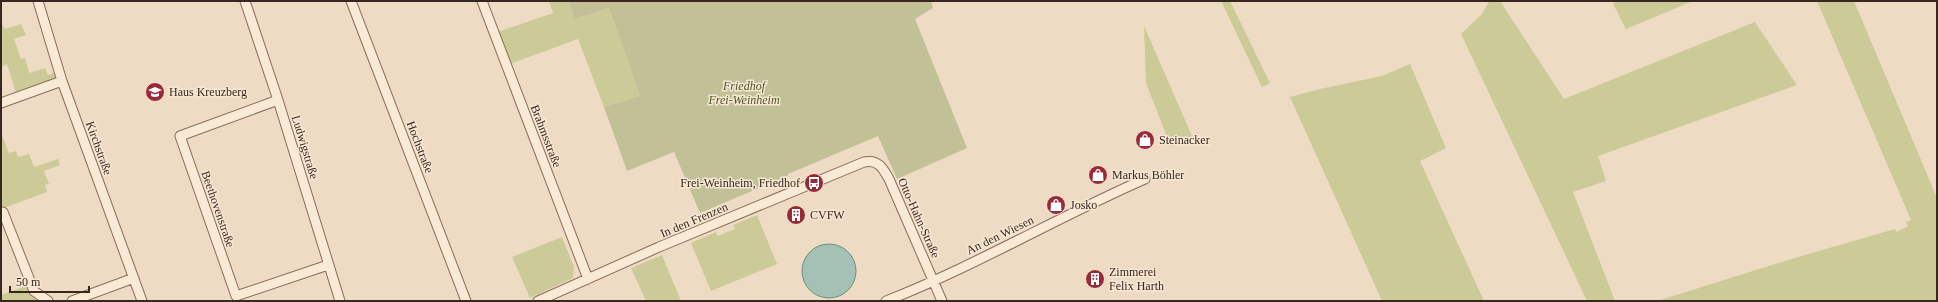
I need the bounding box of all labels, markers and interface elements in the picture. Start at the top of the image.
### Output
park label: Friedhof Frei-Weinheim [707,79,780,107]
school or university icon: Haus Kreuzberg [144,81,166,103]
place label: Haus Kreuzberg [169,85,247,99]
street label: Brahmsstraße [528,103,564,169]
street label: Ludwigstraße [289,113,321,181]
street label: Kirchstraße [83,119,115,177]
street label: Hochstraße [404,119,436,175]
shop icon: Steinacker [1134,129,1156,151]
place label: Steinacker [1159,133,1210,147]
shop icon: Markus Böhler [1087,164,1109,186]
place label: Markus Böhler [1112,168,1184,182]
street label: Beethovenstraße [198,169,238,249]
bus stop icon: Frei-Weinheim, Friedhof [803,172,825,194]
place label: Frei-Weinheim, Friedhof [680,176,800,190]
street label: Otto-Hahn-Straße [895,176,943,260]
shop icon: Josko [1045,194,1067,216]
place label: Josko [1070,198,1097,212]
street label: In den Frenzen [658,199,730,241]
building icon: CVFW [785,204,807,226]
place label: CVFW [810,208,845,222]
street label: An den Wiesen [964,213,1036,257]
place label: Zimmerei Felix Harth [1109,265,1164,293]
scale bar [10,268,89,294]
building icon: Zimmerei Felix Harth [1084,268,1106,290]
text: 50 m [16,275,41,289]

